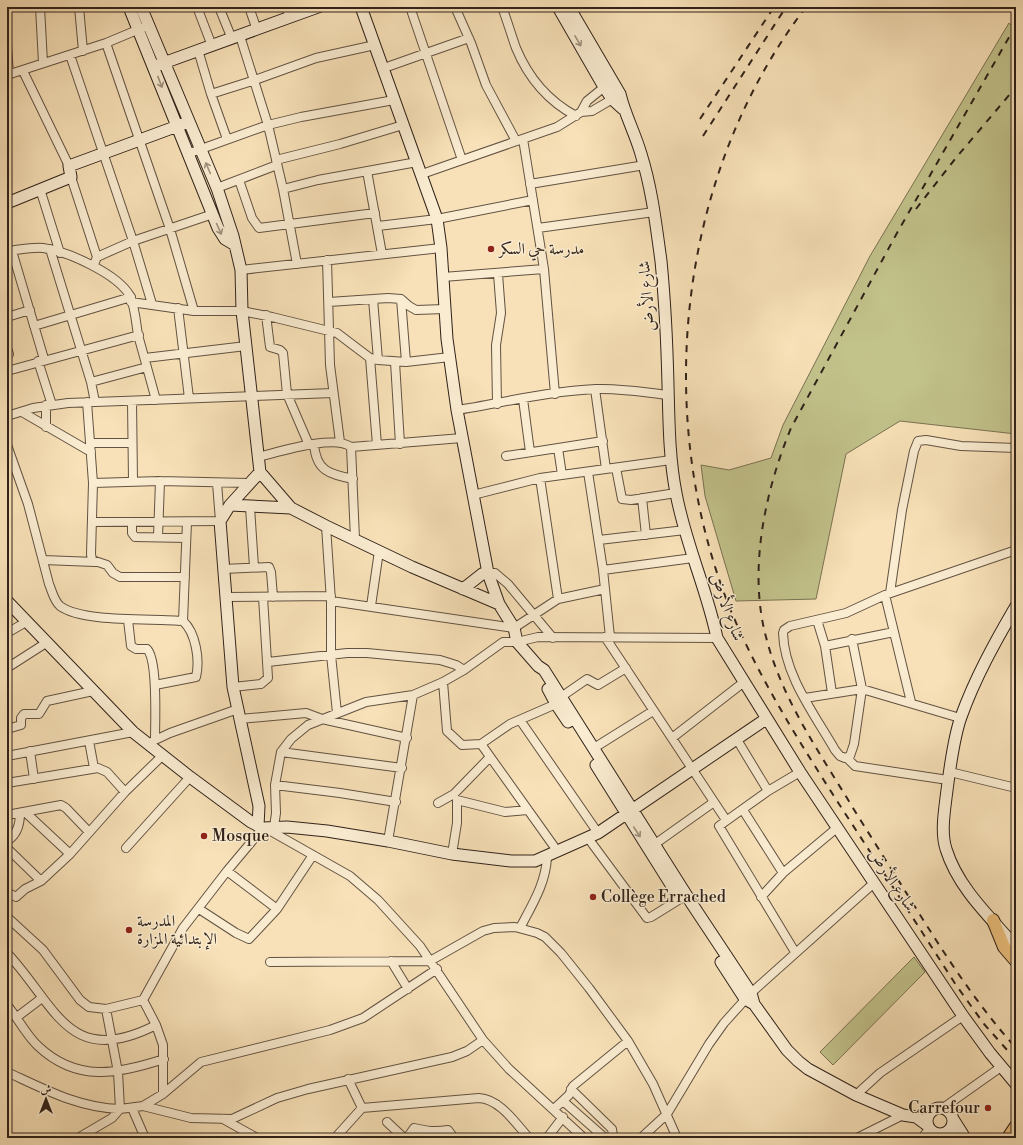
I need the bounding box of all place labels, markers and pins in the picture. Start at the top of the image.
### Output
place label: مدرسة حي السكر [497,239,584,261]
marker: مدرسة حي السكر [486,244,496,254]
place label: Mosque [212,826,269,846]
marker: Mosque [199,831,209,841]
place label: Collège Errached [601,887,726,907]
marker: Collège Errached [588,892,598,902]
place label: المدرسة الإبتدائية المزارة [137,911,217,950]
marker: المدرسة الإبتدائية المزارة [124,925,134,935]
place label: Carrefour [908,1098,980,1118]
marker: Carrefour [983,1103,993,1113]

